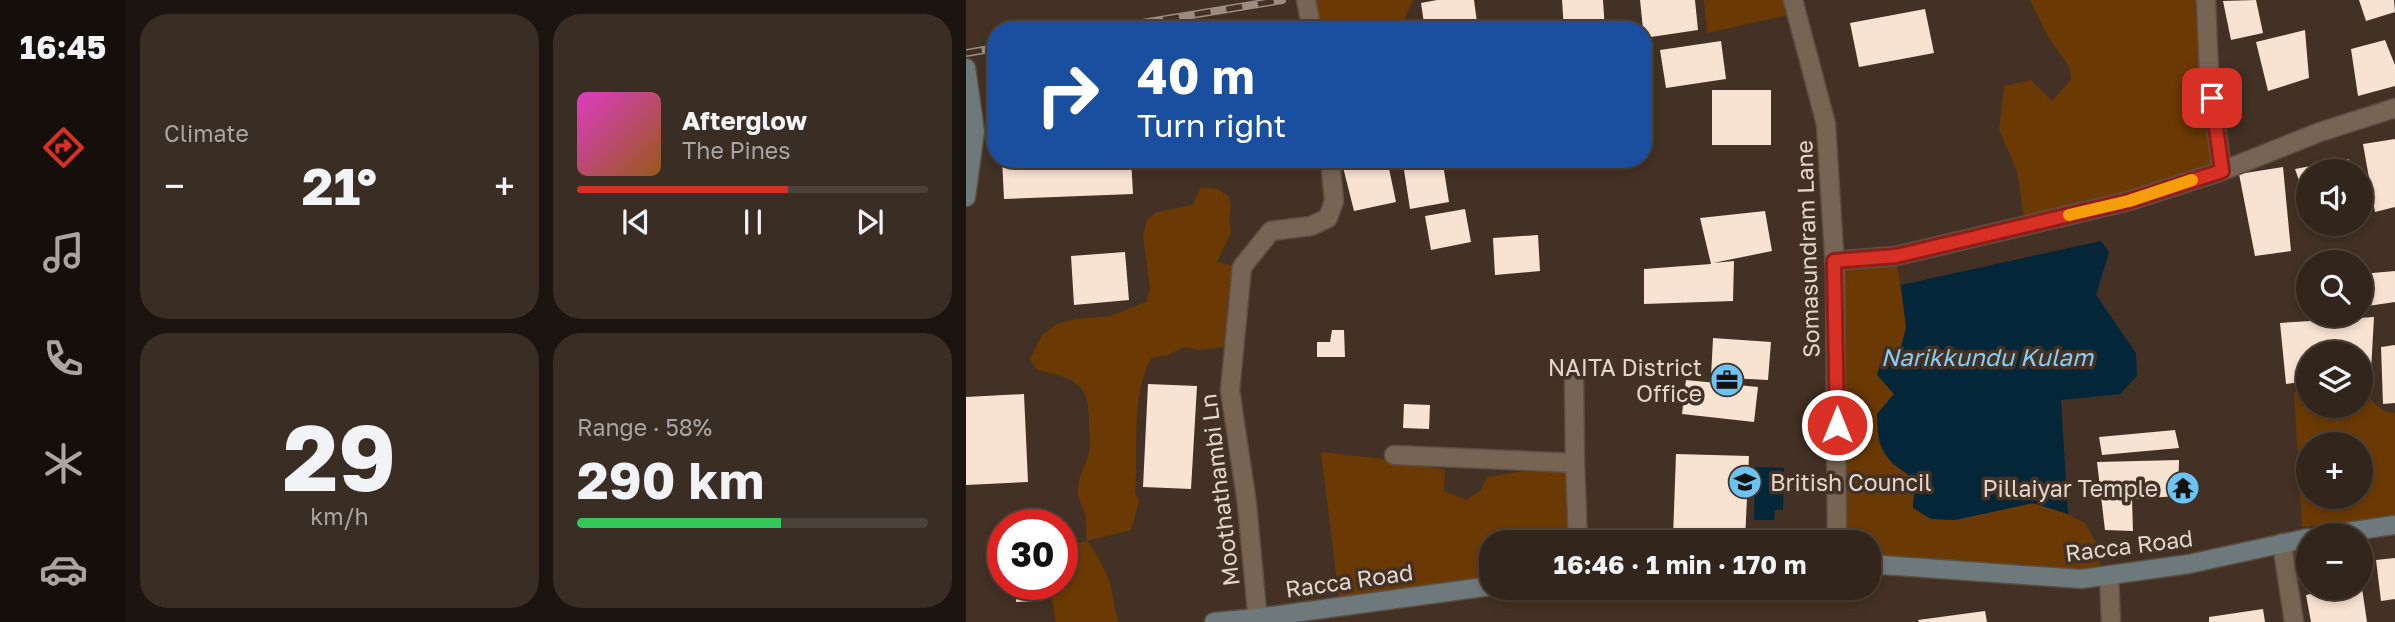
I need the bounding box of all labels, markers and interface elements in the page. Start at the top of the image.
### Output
text: 16:45 [20,28,106,66]
text: 40 m [1137,46,1255,105]
icon: right [1022,49,1113,140]
pin [2182,68,2242,128]
icon: arrive [2193,79,2231,117]
text: Afterglow [682,105,807,136]
text: Turn right [1137,106,1286,144]
text: Climate [164,119,249,147]
icon: directions [39,123,88,172]
text: The Pines [682,136,790,164]
street label: Somasundram Lane [1789,140,1825,358]
text: 21° [302,154,377,216]
map controls [2296,159,2373,600]
button: sound [2296,159,2373,236]
text: − [164,163,185,208]
text: + [494,163,515,208]
icon: previous [617,203,655,241]
icon: pause [734,203,772,241]
icon: next [851,203,889,241]
icon: music [39,228,88,277]
button: search [2296,250,2373,327]
icon: phone [39,334,88,383]
button: layers [2296,341,2373,418]
water label: Narikkundu Kulam [1881,342,2095,371]
place label: NAITA District Office [1548,353,1702,407]
office icon: NAITA District Office [1708,361,1746,399]
position arrow [1800,388,1874,462]
street label: Moothathambi Ln [1193,392,1245,588]
text: 29 [283,402,396,511]
text: Range · 58% [577,413,712,441]
button: + [2296,432,2373,509]
icon: climate [39,439,88,488]
text: 290 km [577,448,764,510]
school or university icon: British Council [1726,463,1764,501]
place label: British Council [1770,468,1932,496]
temple icon: Pillaiyar Temple [2164,469,2202,507]
place label: Pillaiyar Temple [1982,474,2158,502]
text: km/h [310,502,369,530]
speed limit sign: 30 [987,509,1078,600]
street label: Racca Road [2063,523,2195,567]
button: − [2296,523,2373,600]
icon: car [39,545,88,594]
text: 16:46 · 1 min · 170 m [1554,549,1806,580]
street label: Racca Road [1283,557,1415,603]

